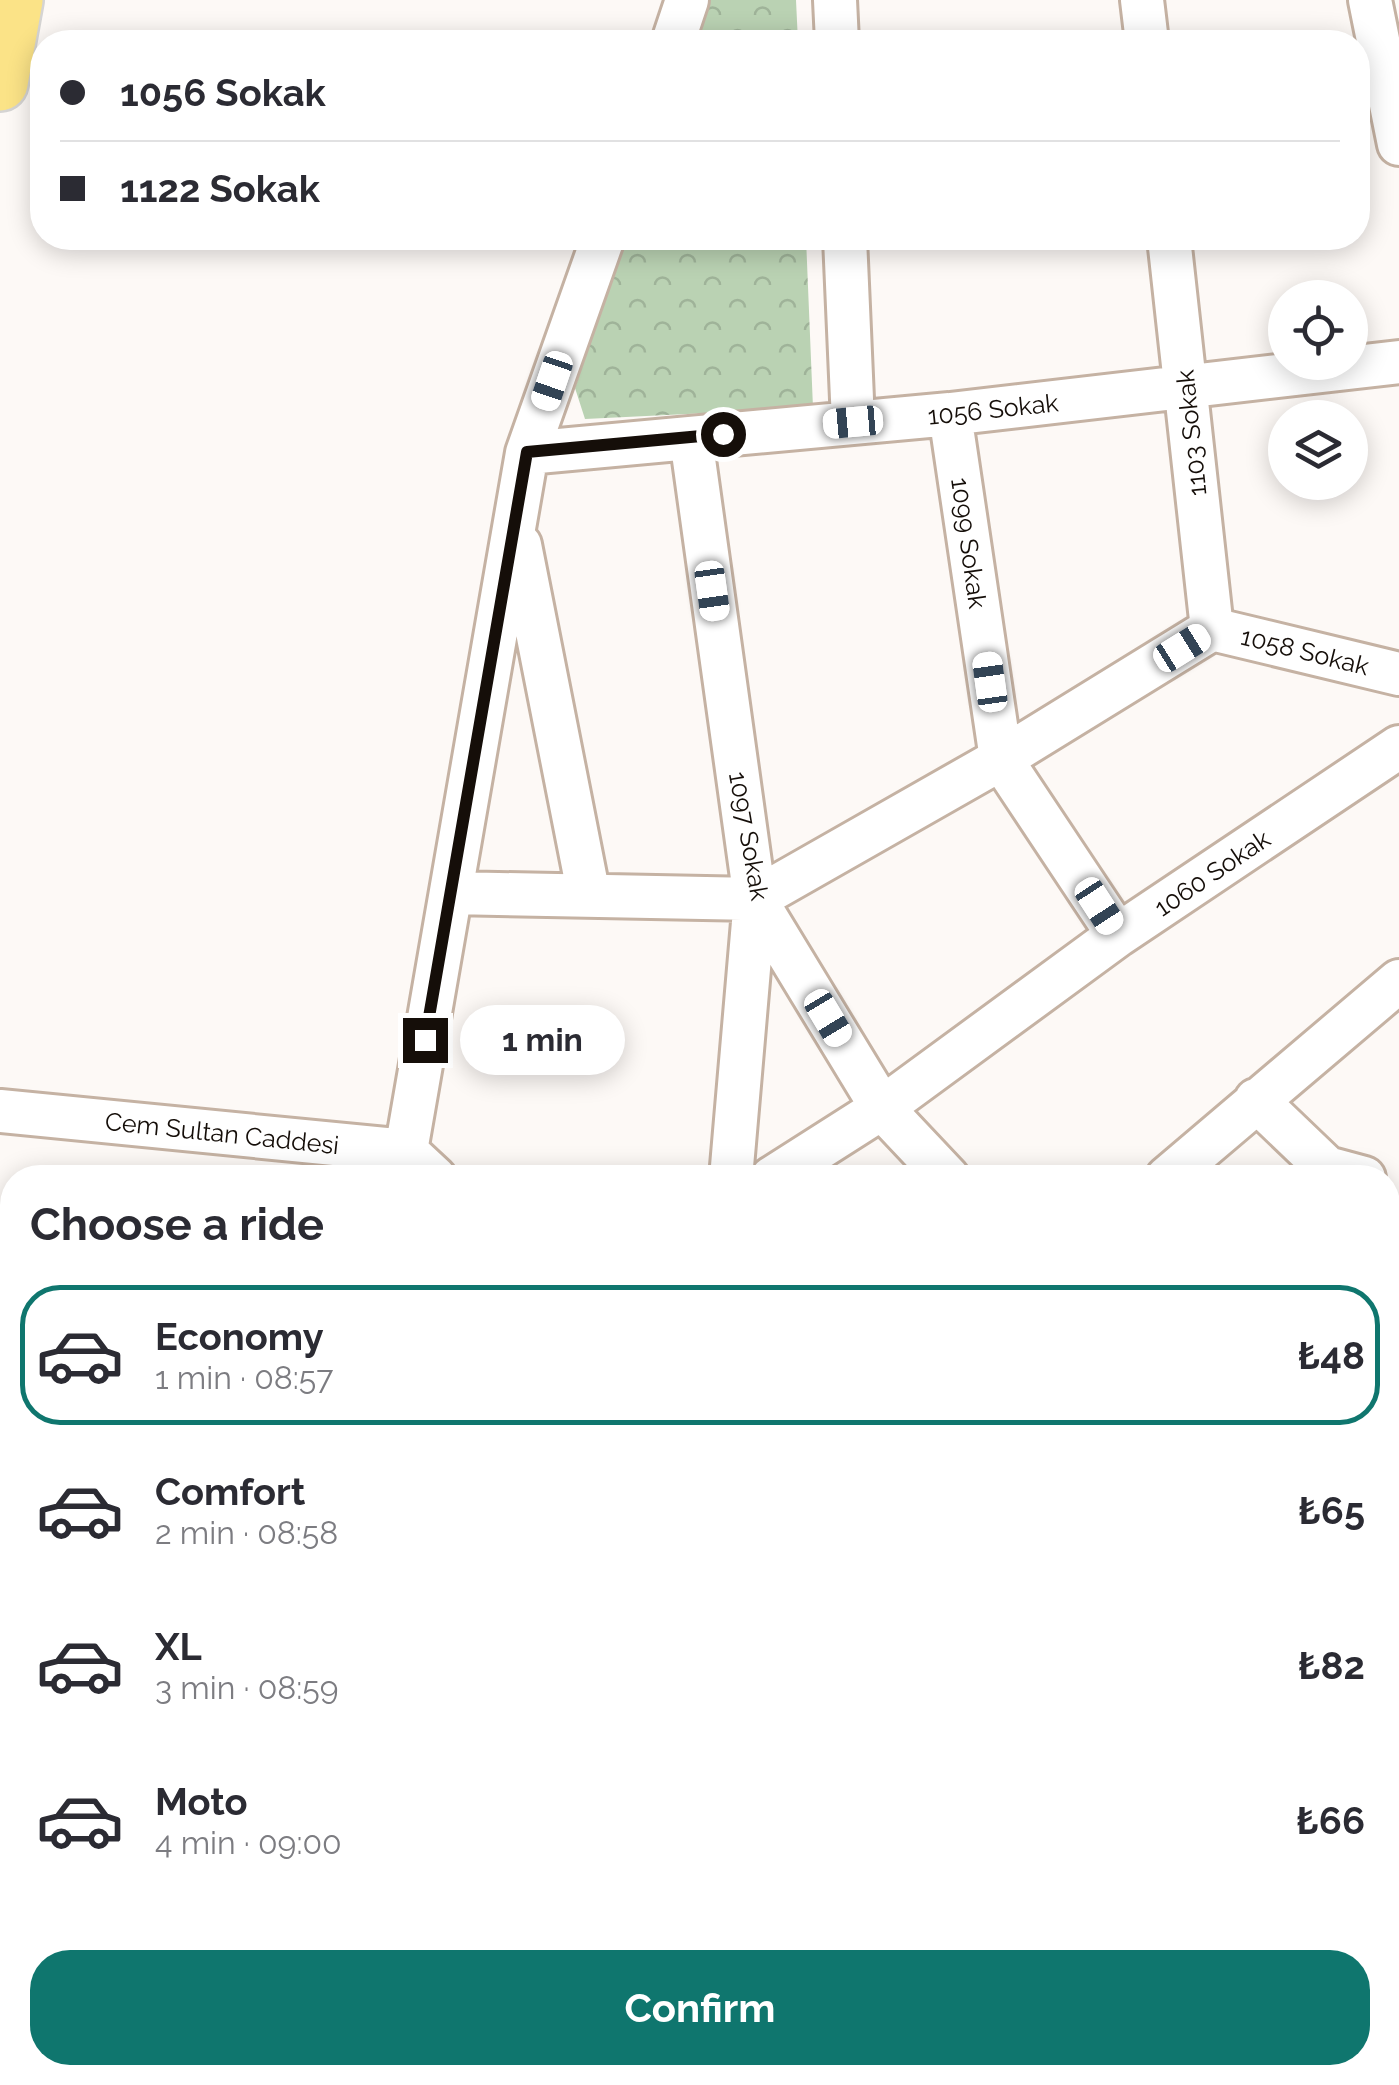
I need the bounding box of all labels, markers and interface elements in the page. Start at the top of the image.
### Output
text: 1056 Sokak [120,70,326,115]
text: 1122 Sokak [120,166,320,211]
map controls [1268,280,1368,500]
button: locate [1268,280,1368,380]
car [528,348,576,414]
street label: 1103 Sokak [1169,368,1213,498]
street label: 1056 Sokak [926,387,1061,431]
button: layers [1268,400,1368,500]
car [822,404,884,440]
route start [701,412,746,457]
street label: 1099 Sokak [945,476,993,611]
car [693,559,731,623]
car [1149,619,1215,677]
street label: 1058 Sokak [1238,621,1373,682]
car [971,650,1009,714]
street label: 1097 Sokak [723,769,775,904]
street label: 1060 Sokak [1149,823,1276,923]
car [1070,873,1128,939]
car [800,985,856,1051]
callout: 1 min [460,1005,625,1075]
route end [403,1018,448,1063]
text: 1 min [502,1021,583,1058]
street label: Cem Sultan Caddesi [104,1106,340,1160]
text: Choose a ride [30,1198,324,1251]
icon: car [35,1310,125,1400]
text: Economy [155,1314,324,1359]
text: ₺48 [1298,1333,1365,1378]
text: 1 min · 08:57 [155,1359,333,1396]
icon: car [35,1465,125,1555]
text: Comfort [155,1469,305,1514]
text: ₺65 [1298,1488,1365,1533]
text: 2 min · 08:58 [155,1514,338,1551]
icon: car [35,1620,125,1710]
text: XL [155,1624,202,1669]
text: ₺82 [1298,1643,1365,1688]
text: 3 min · 08:59 [155,1669,338,1706]
icon: car [35,1775,125,1865]
text: Moto [155,1779,248,1824]
text: ₺66 [1296,1798,1365,1843]
text: 4 min · 09:00 [155,1824,342,1861]
button: Confirm [30,1950,1370,2065]

